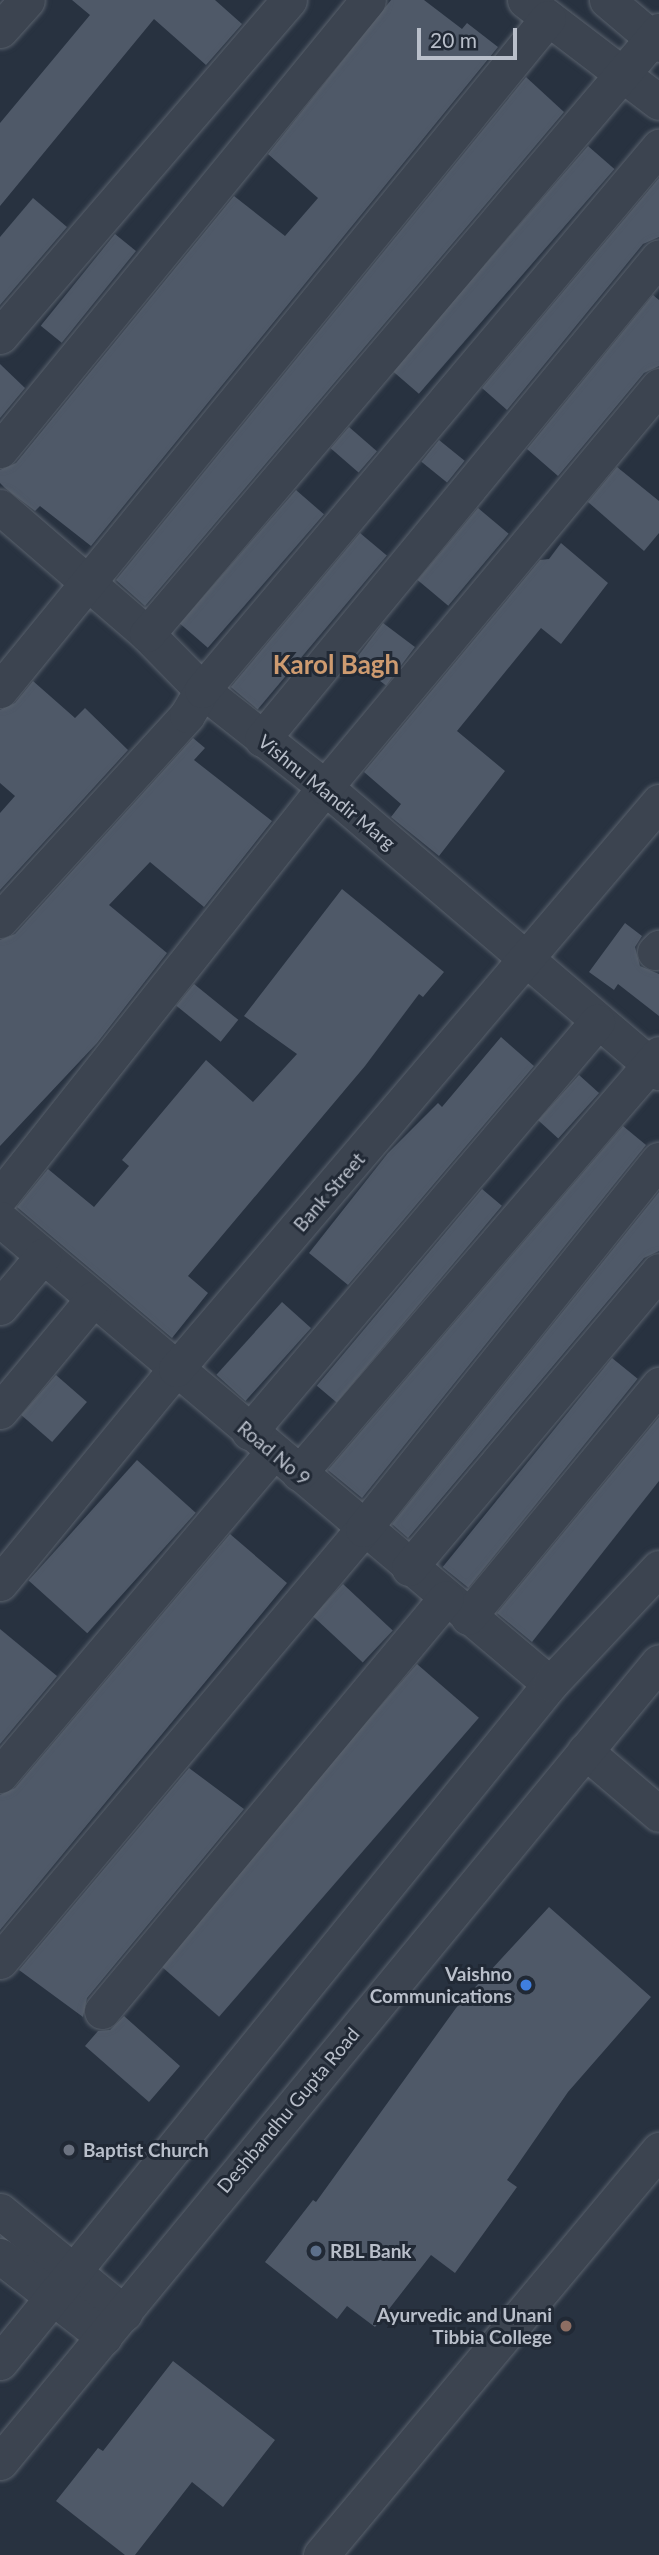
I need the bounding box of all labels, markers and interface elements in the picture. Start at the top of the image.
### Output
scale bar [421,14,521,58]
text: 20 m [430,27,477,52]
district label: Karol Bagh [273,649,399,681]
street label: Vishnu Mandir Marg [254,730,400,854]
street label: Bank Street [289,1148,369,1236]
street label: Road No 9 [233,1416,315,1490]
place label: Vaishno Communications [370,1963,512,2007]
marker: Vaishno Communications [518,1977,534,1993]
street label: Deshbandhu Gupta Road [212,2023,364,2197]
place label: Baptist Church [83,2139,209,2161]
marker: Baptist Church [61,2142,77,2158]
place label: RBL Bank [330,2240,412,2262]
marker: RBL Bank [308,2243,324,2259]
place label: Ayurvedic and Unani Tibbia College [377,2304,552,2348]
marker: Ayurvedic and Unani Tibbia College [558,2318,574,2334]

